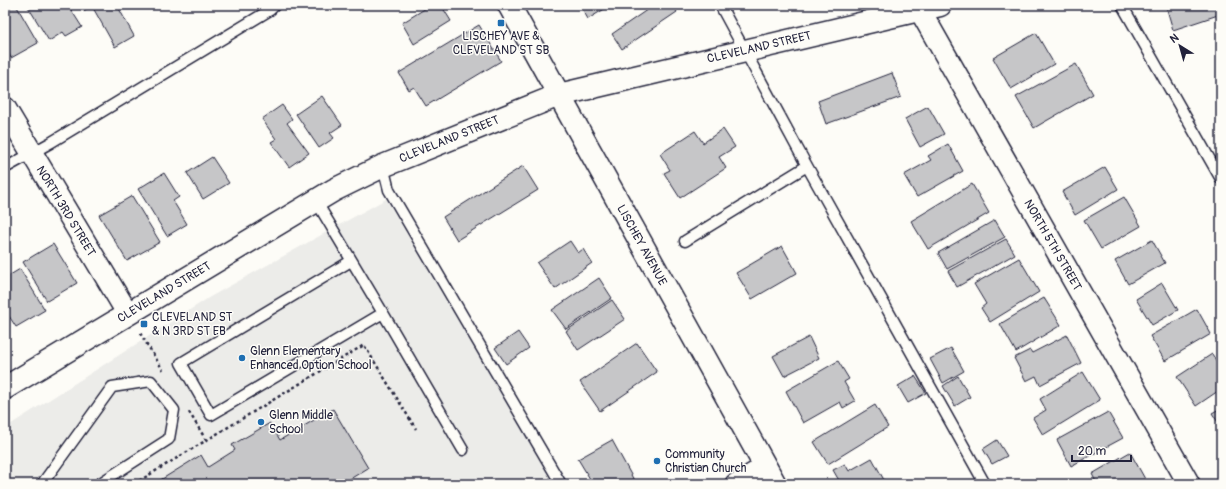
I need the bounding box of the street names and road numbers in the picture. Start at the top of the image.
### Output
street label: CLEVELAND STREET [706,28,813,67]
street label: CLEVELAND STREET [397,112,502,166]
street label: NORTH 3RD STREET [33,163,99,260]
street label: NORTH 5TH STREET [1020,197,1085,294]
street label: LISCHEY AVENUE [613,202,670,288]
street label: CLEVELAND STREET [115,258,214,326]

